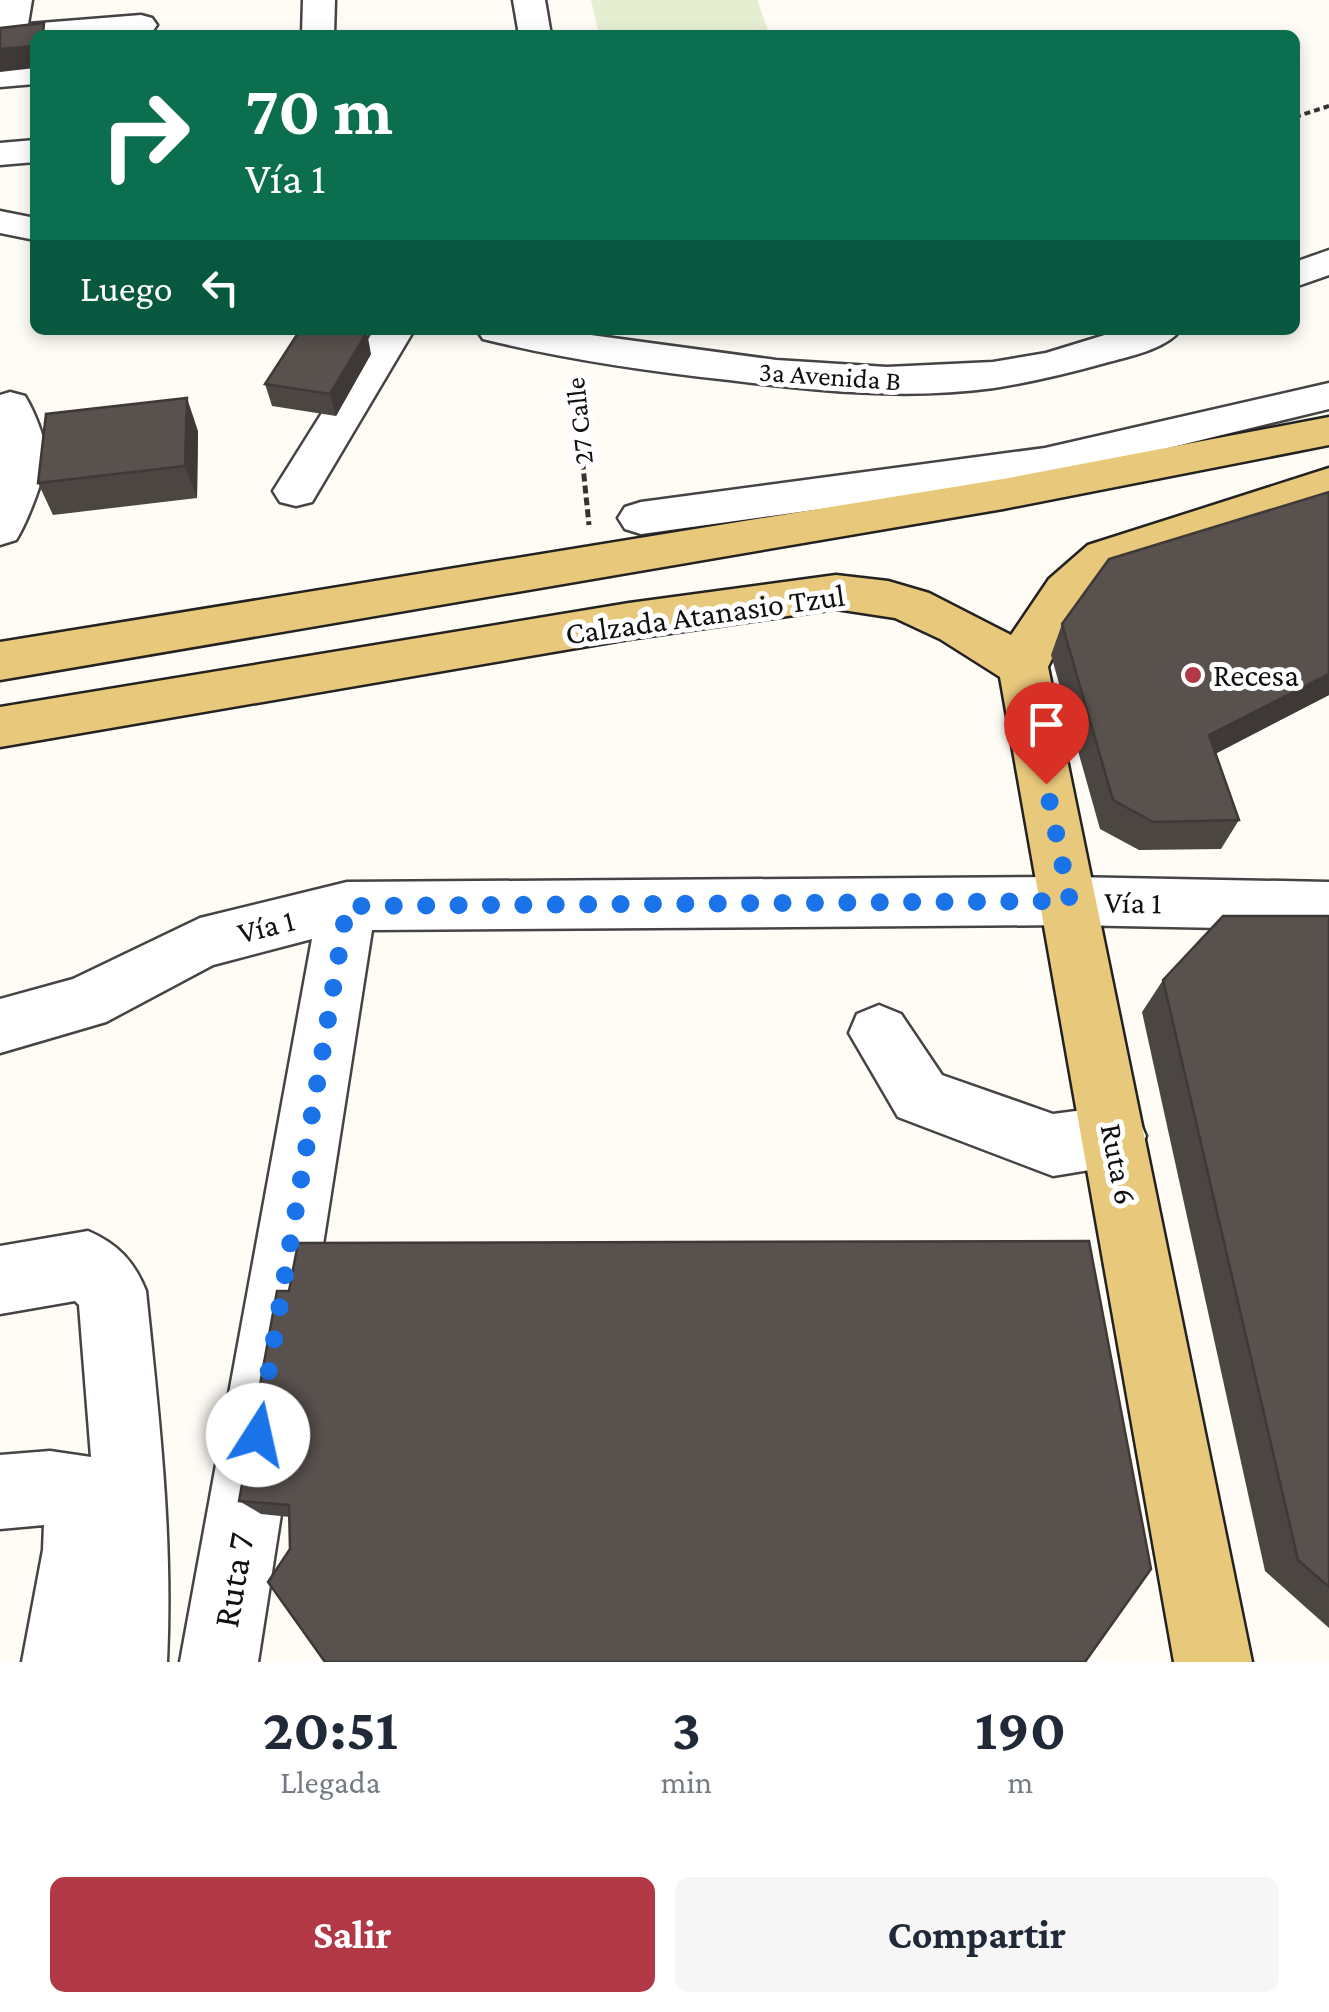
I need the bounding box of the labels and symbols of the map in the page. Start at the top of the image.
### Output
street label: 3a Avenida B [758,356,902,396]
street label: 27 Calle [559,376,599,466]
street label: Calzada Atanasio Tzul [563,577,847,651]
place label: Recesa [1213,657,1299,693]
marker: Recesa [1182,664,1204,686]
pin [1004,682,1089,785]
street label: Vía 1 [1104,884,1162,920]
street label: Vía 1 [234,902,298,950]
street label: Ruta 6 [1094,1120,1144,1208]
position arrow [206,1383,310,1487]
street label: Ruta 7 [204,1529,262,1631]

